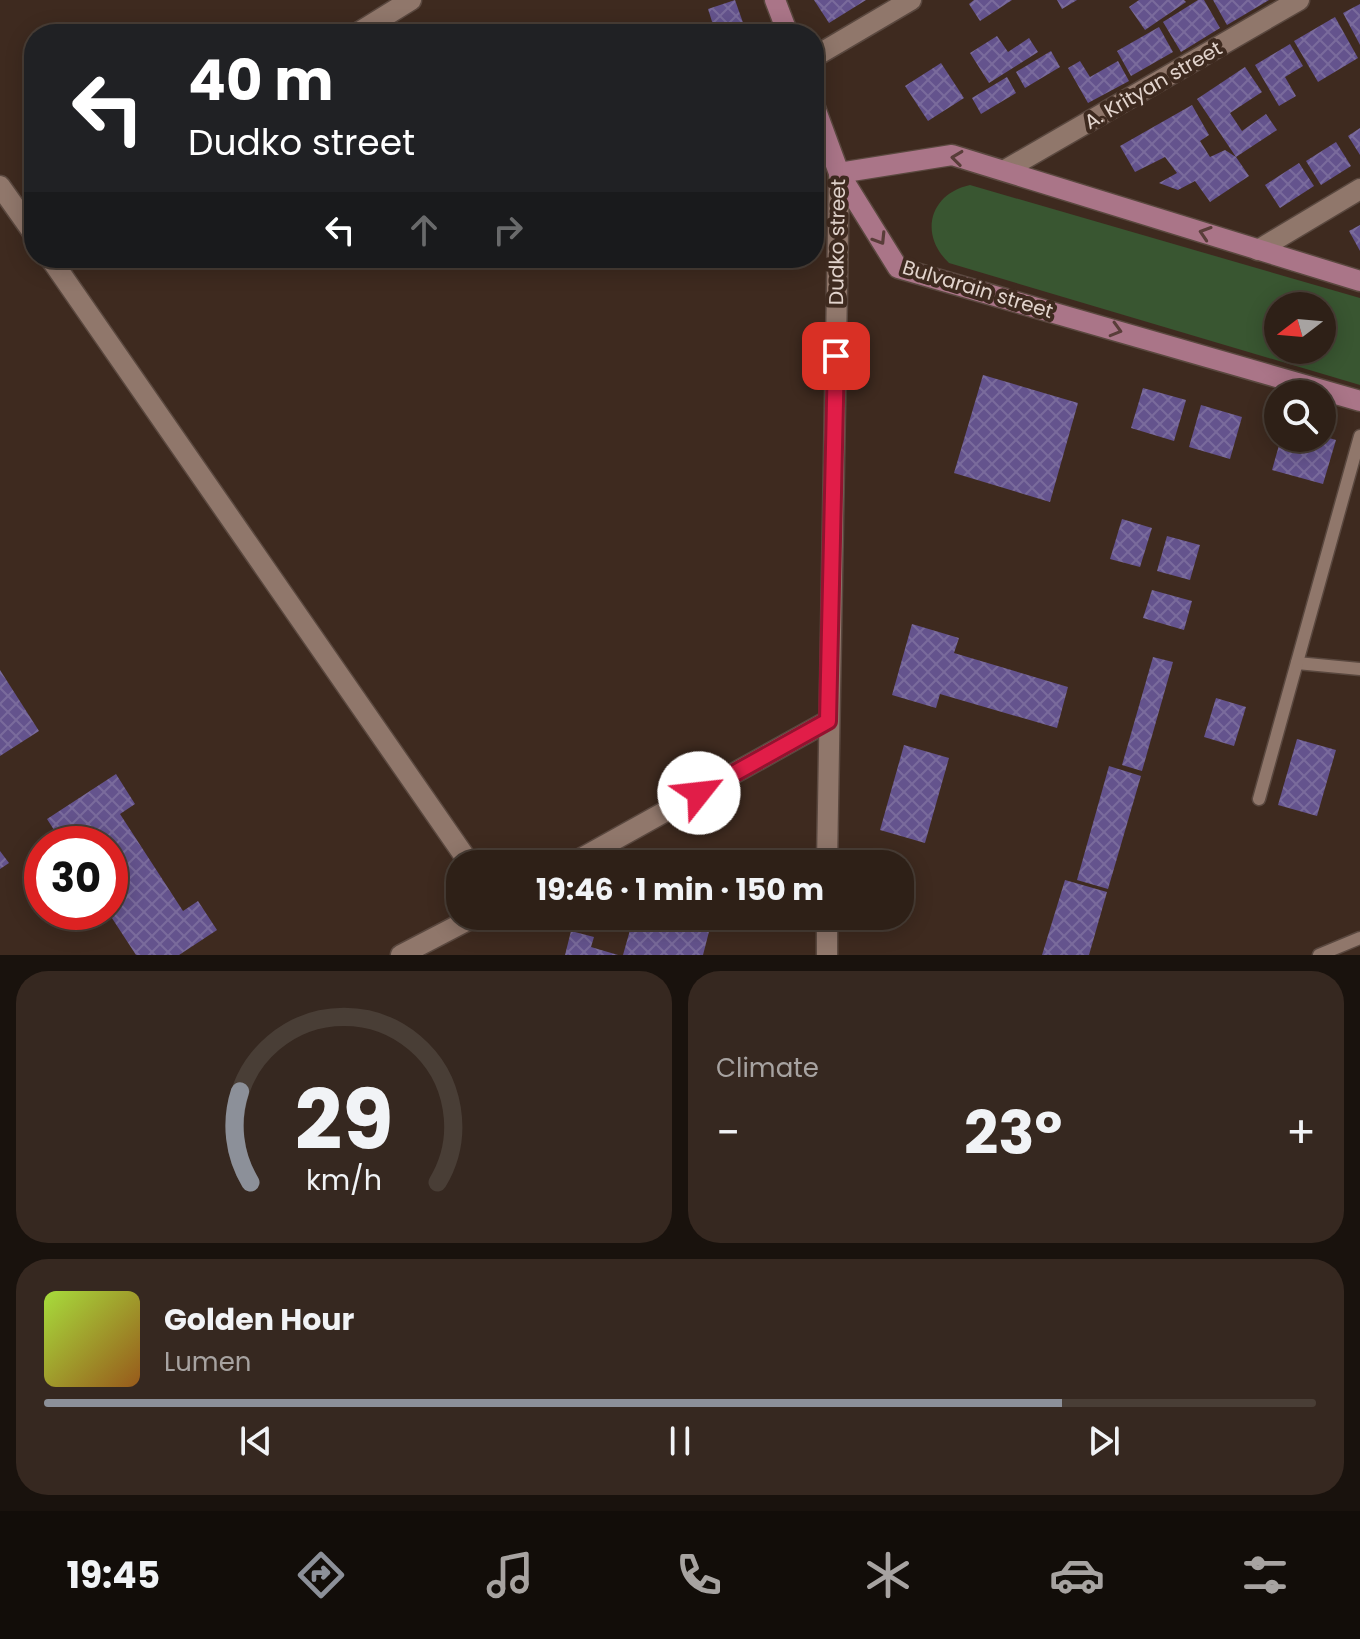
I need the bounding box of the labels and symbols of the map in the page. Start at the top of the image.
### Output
street label: A. Krityan street [1079,34,1227,136]
one-way arrow [950,150,963,167]
street label: Dudko street [822,179,852,305]
one-way arrow [1199,226,1213,242]
one-way arrow [871,231,886,245]
street label: Bulvarain street [899,253,1057,325]
north arrow [1264,292,1336,364]
one-way arrow [1108,321,1122,338]
pin [802,322,870,390]
position arrow [657,751,741,835]
speed limit sign: 30 [24,826,128,930]

